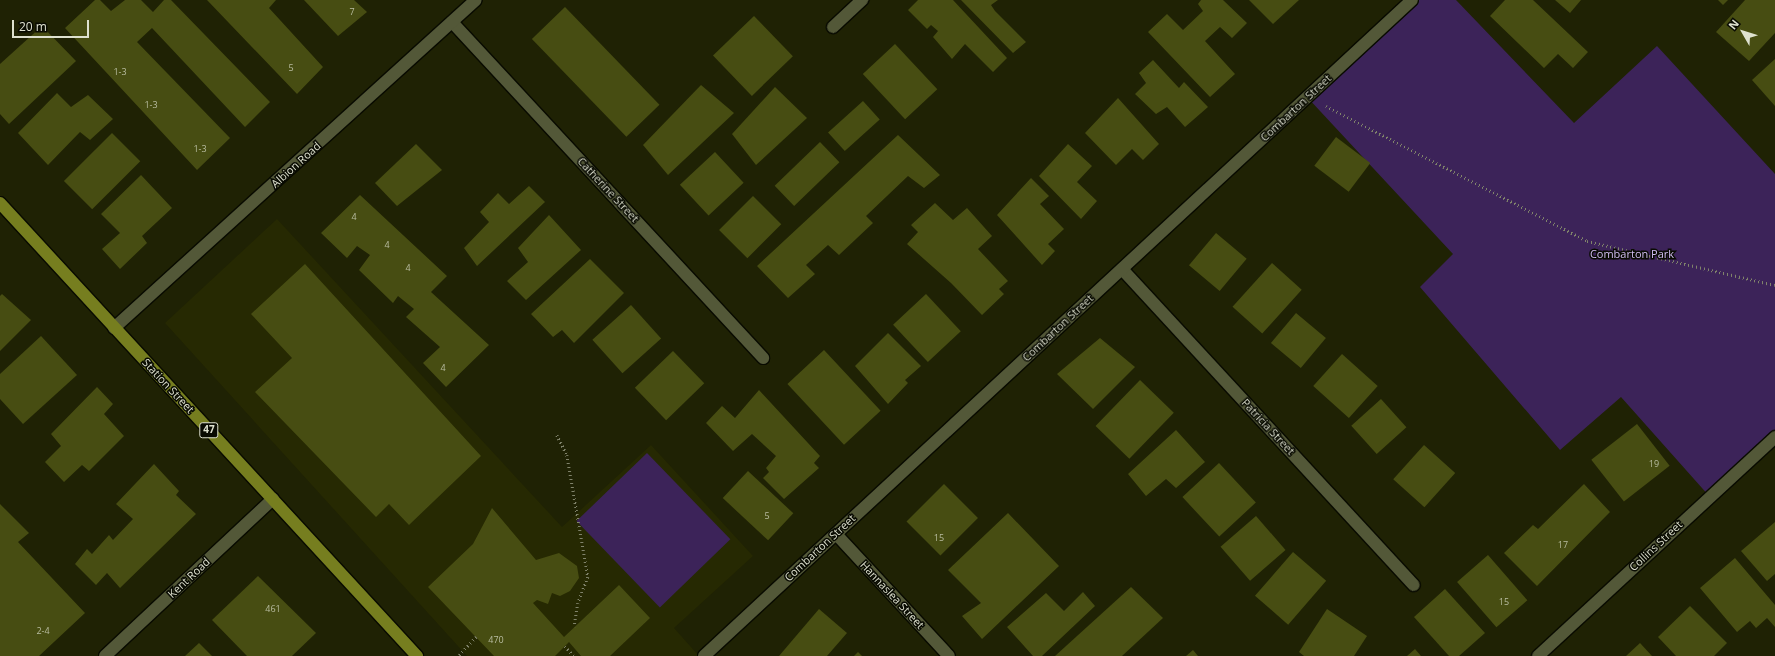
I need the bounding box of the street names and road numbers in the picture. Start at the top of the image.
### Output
street label: Combarton Street [1258,72,1334,144]
street label: Albion Road [269,139,323,191]
street label: Catherine Street [575,155,641,225]
street label: Combarton Street [1020,292,1096,364]
street label: Station Street [139,356,197,416]
street label: Patricia Street [1239,396,1297,458]
road number: 47 [199,422,219,438]
street label: Combarton Street [782,512,858,584]
street label: Collins Street [1627,518,1685,574]
street label: Kent Road [165,555,213,601]
street label: Hannaslea Street [857,558,927,632]

